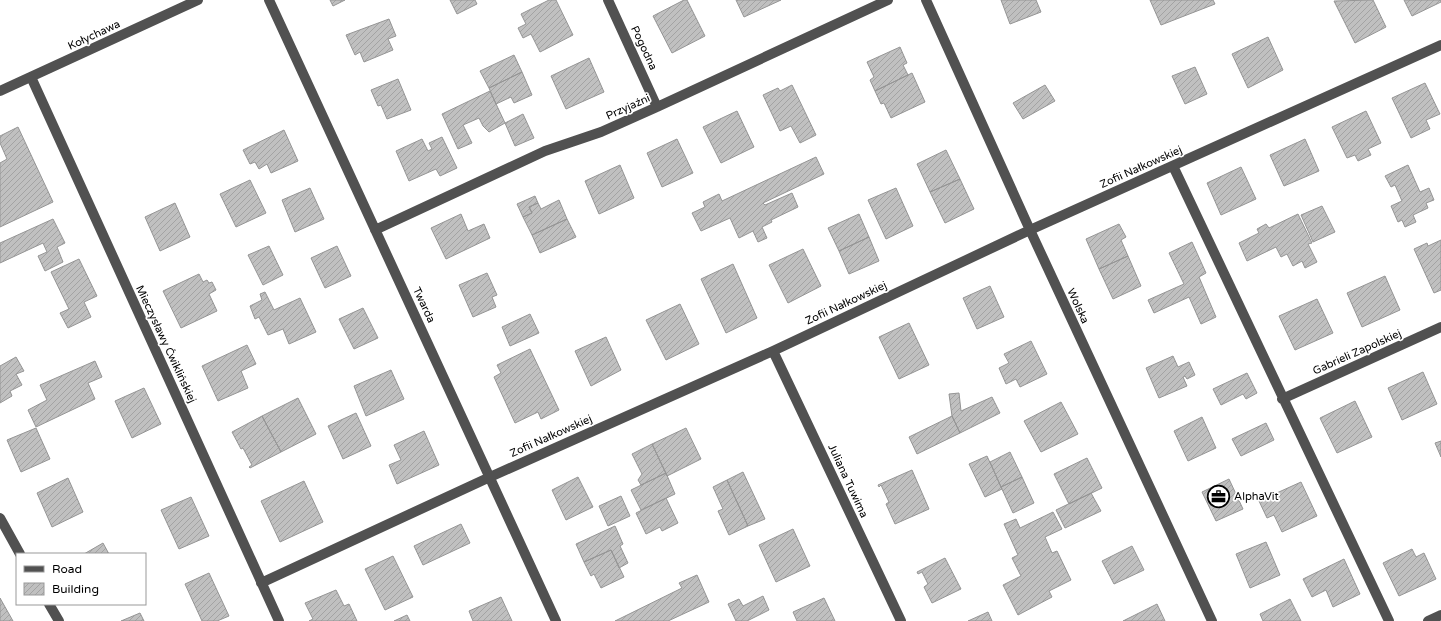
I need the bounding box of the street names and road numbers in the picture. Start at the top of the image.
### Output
street label: Kołychawa [66,17,122,53]
street label: Pogodna [628,24,660,72]
street label: Przyjaźni [604,92,652,122]
street label: Zofii Nałkowskiej [1098,143,1184,191]
street label: Zofii Nałkowskiej [803,278,889,328]
street label: Mieczysławy Ćwiklińskiej [133,283,200,405]
street label: Twarda [410,285,438,325]
street label: Wolska [1064,286,1092,326]
street label: Gabrieli Zapolskiej [1311,327,1403,377]
street label: Zofii Nałkowskiej [508,412,594,460]
street label: Juliana Tuwima [825,442,871,520]

